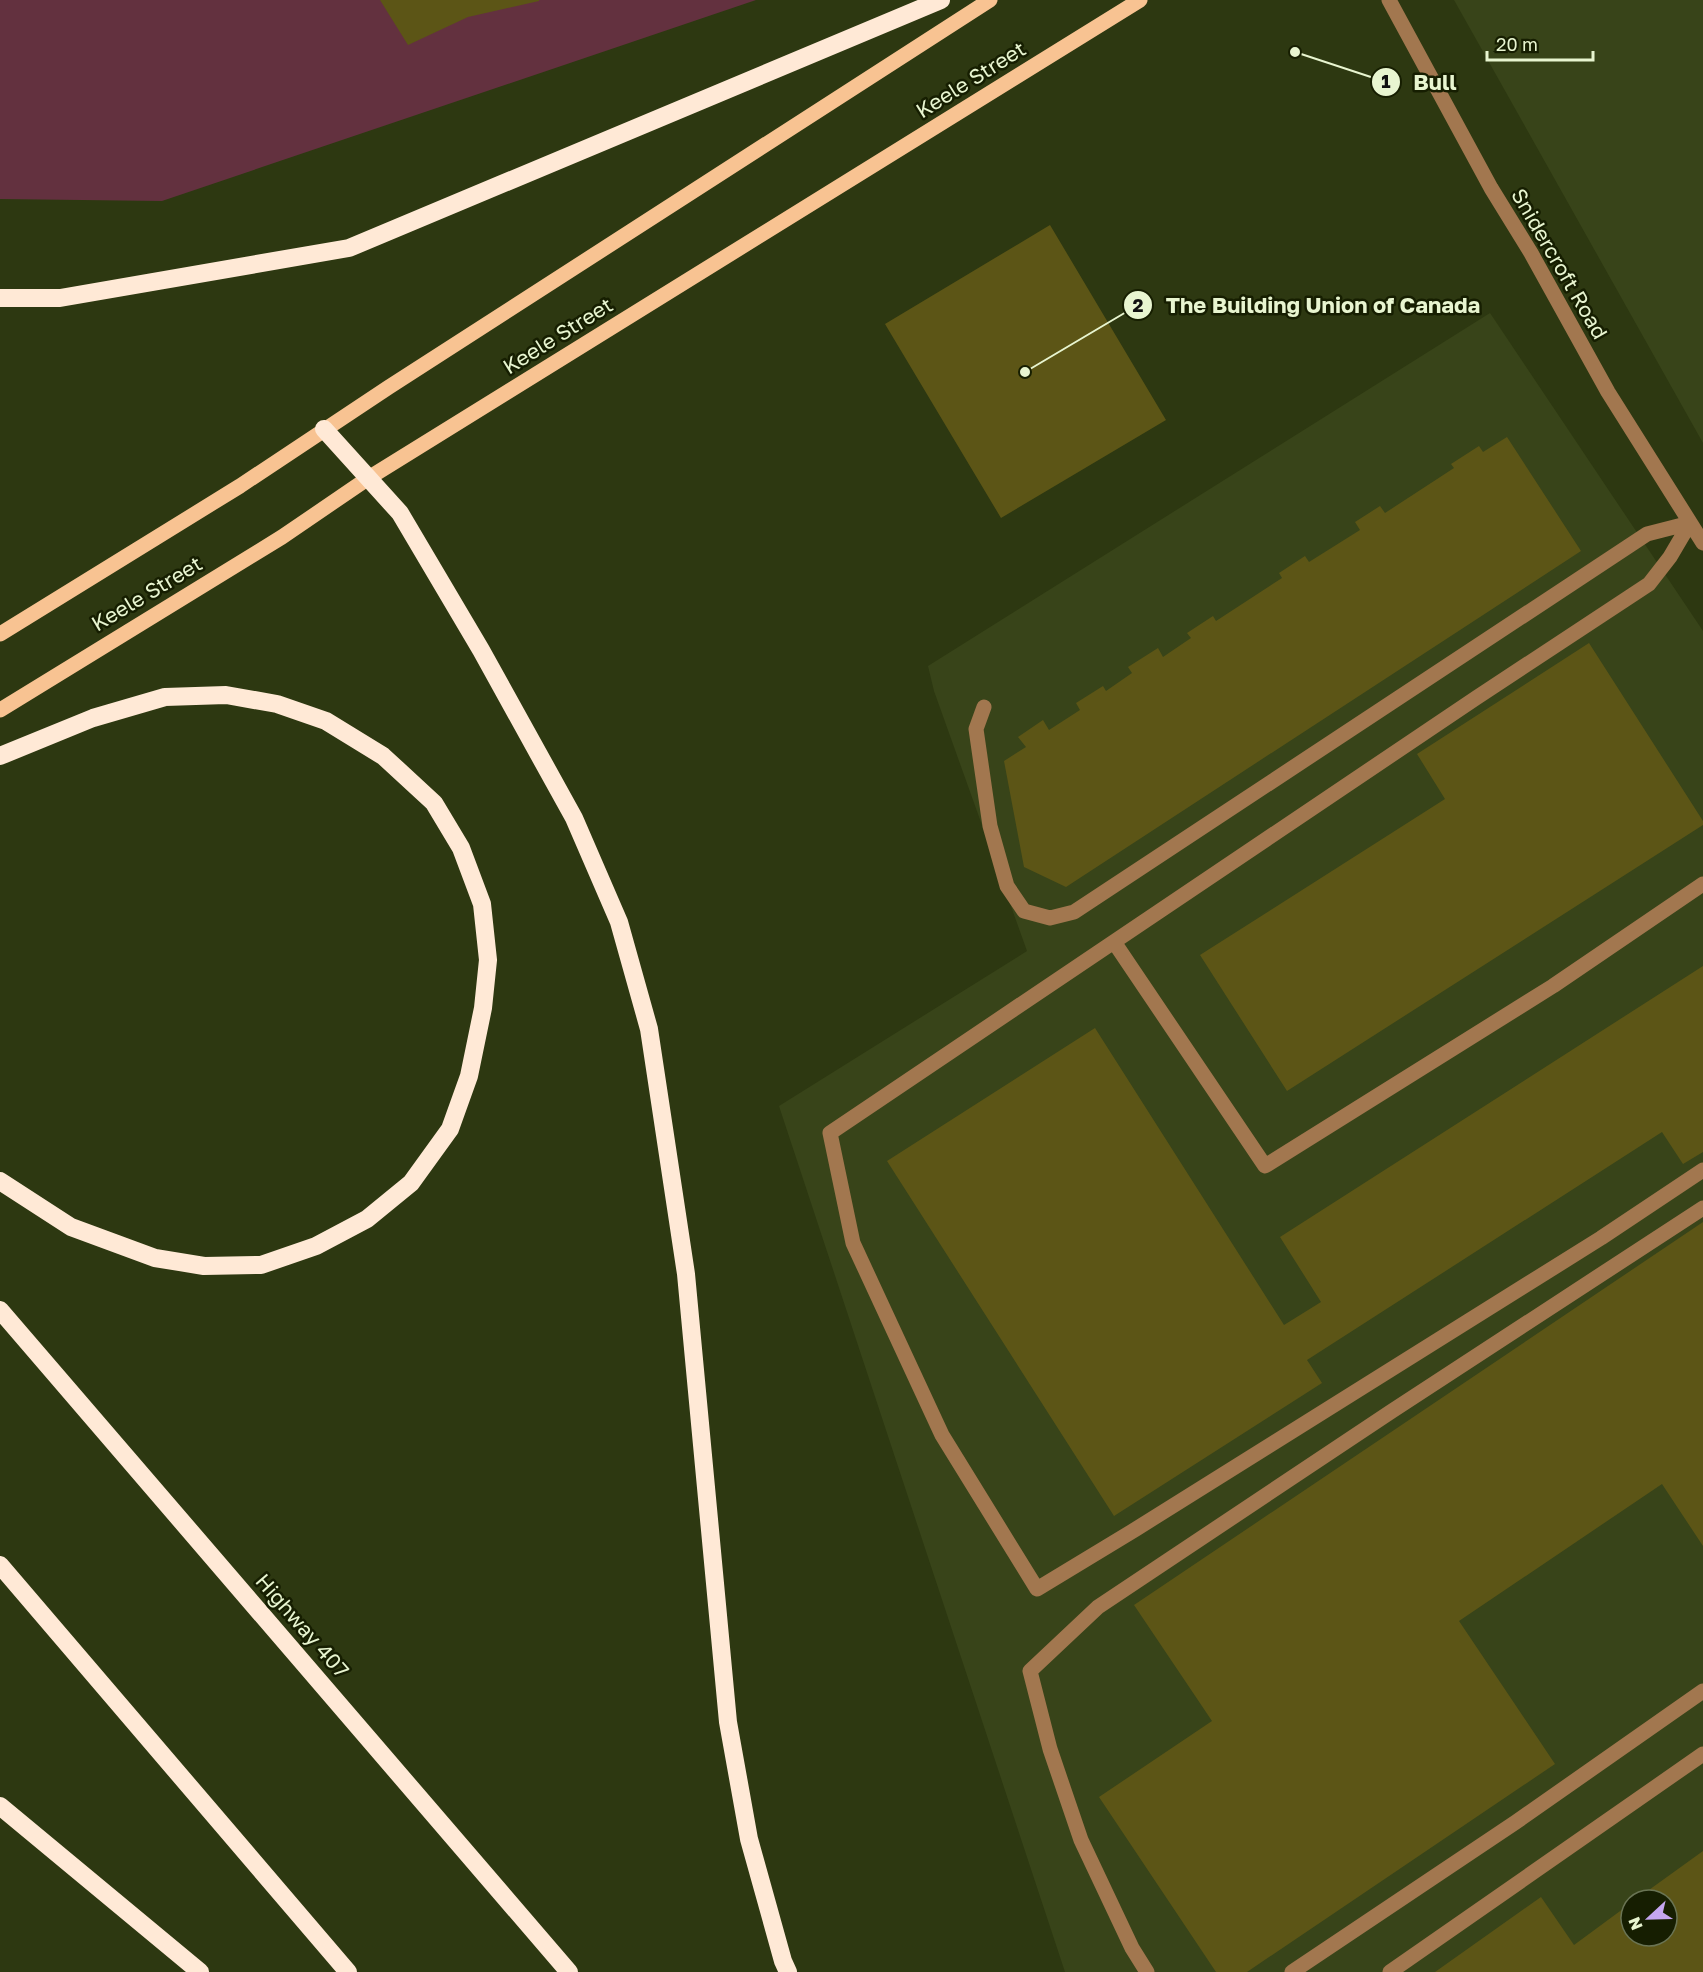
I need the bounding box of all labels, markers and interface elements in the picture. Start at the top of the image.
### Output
scale bar [1487,24,1594,62]
text: 20 m [1496,33,1538,55]
street label: Keele Street [911,35,1030,123]
callout: Bull [1371,62,1469,102]
text: Bull [1413,68,1457,95]
text: 1 [1381,70,1391,92]
street label: Snidercroft Road [1506,183,1614,344]
callout: The Building Union of Canada [1123,285,1492,325]
street label: Keele Street [498,291,617,379]
text: The Building Union of Canada [1166,291,1480,318]
text: 2 [1133,294,1144,316]
street label: Keele Street [86,550,207,636]
street label: Highway 407 [251,1568,355,1683]
north arrow [1619,1888,1679,1948]
text: N [1624,1914,1647,1933]

